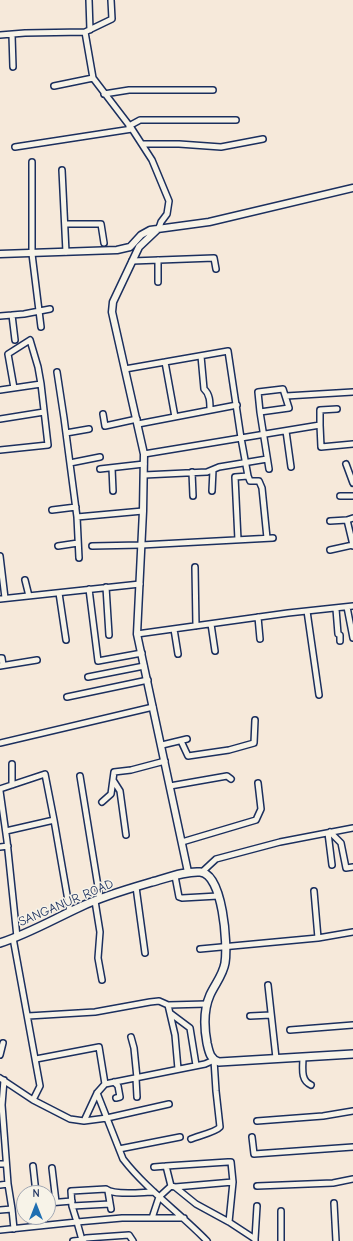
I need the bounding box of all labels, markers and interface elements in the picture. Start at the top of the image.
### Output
street label: SANGANUR ROAD [16,876,116,930]
north arrow [16,1185,56,1225]
text: N [32,1187,40,1200]

